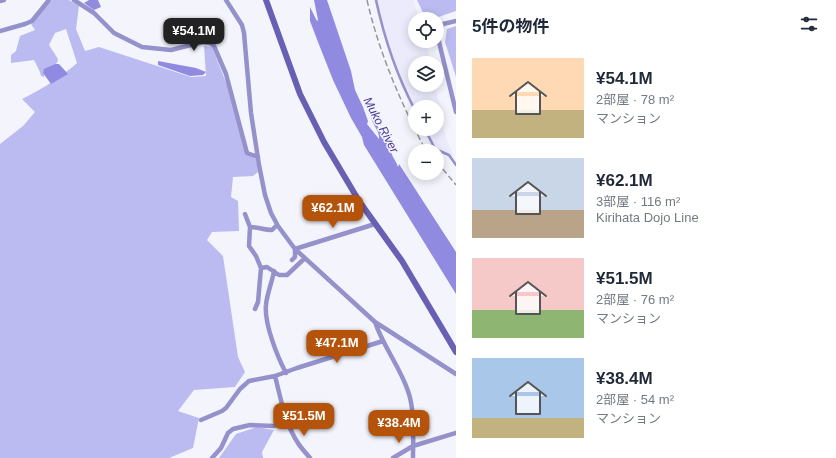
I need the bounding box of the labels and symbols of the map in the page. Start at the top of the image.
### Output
pin: ¥54.1M [161,18,227,52]
water label: Muko River [361,95,402,156]
pin: ¥62.1M [300,195,366,229]
pin: ¥47.1M [304,330,370,364]
pin: ¥51.5M [271,403,337,437]
pin: ¥38.4M [366,410,432,444]

